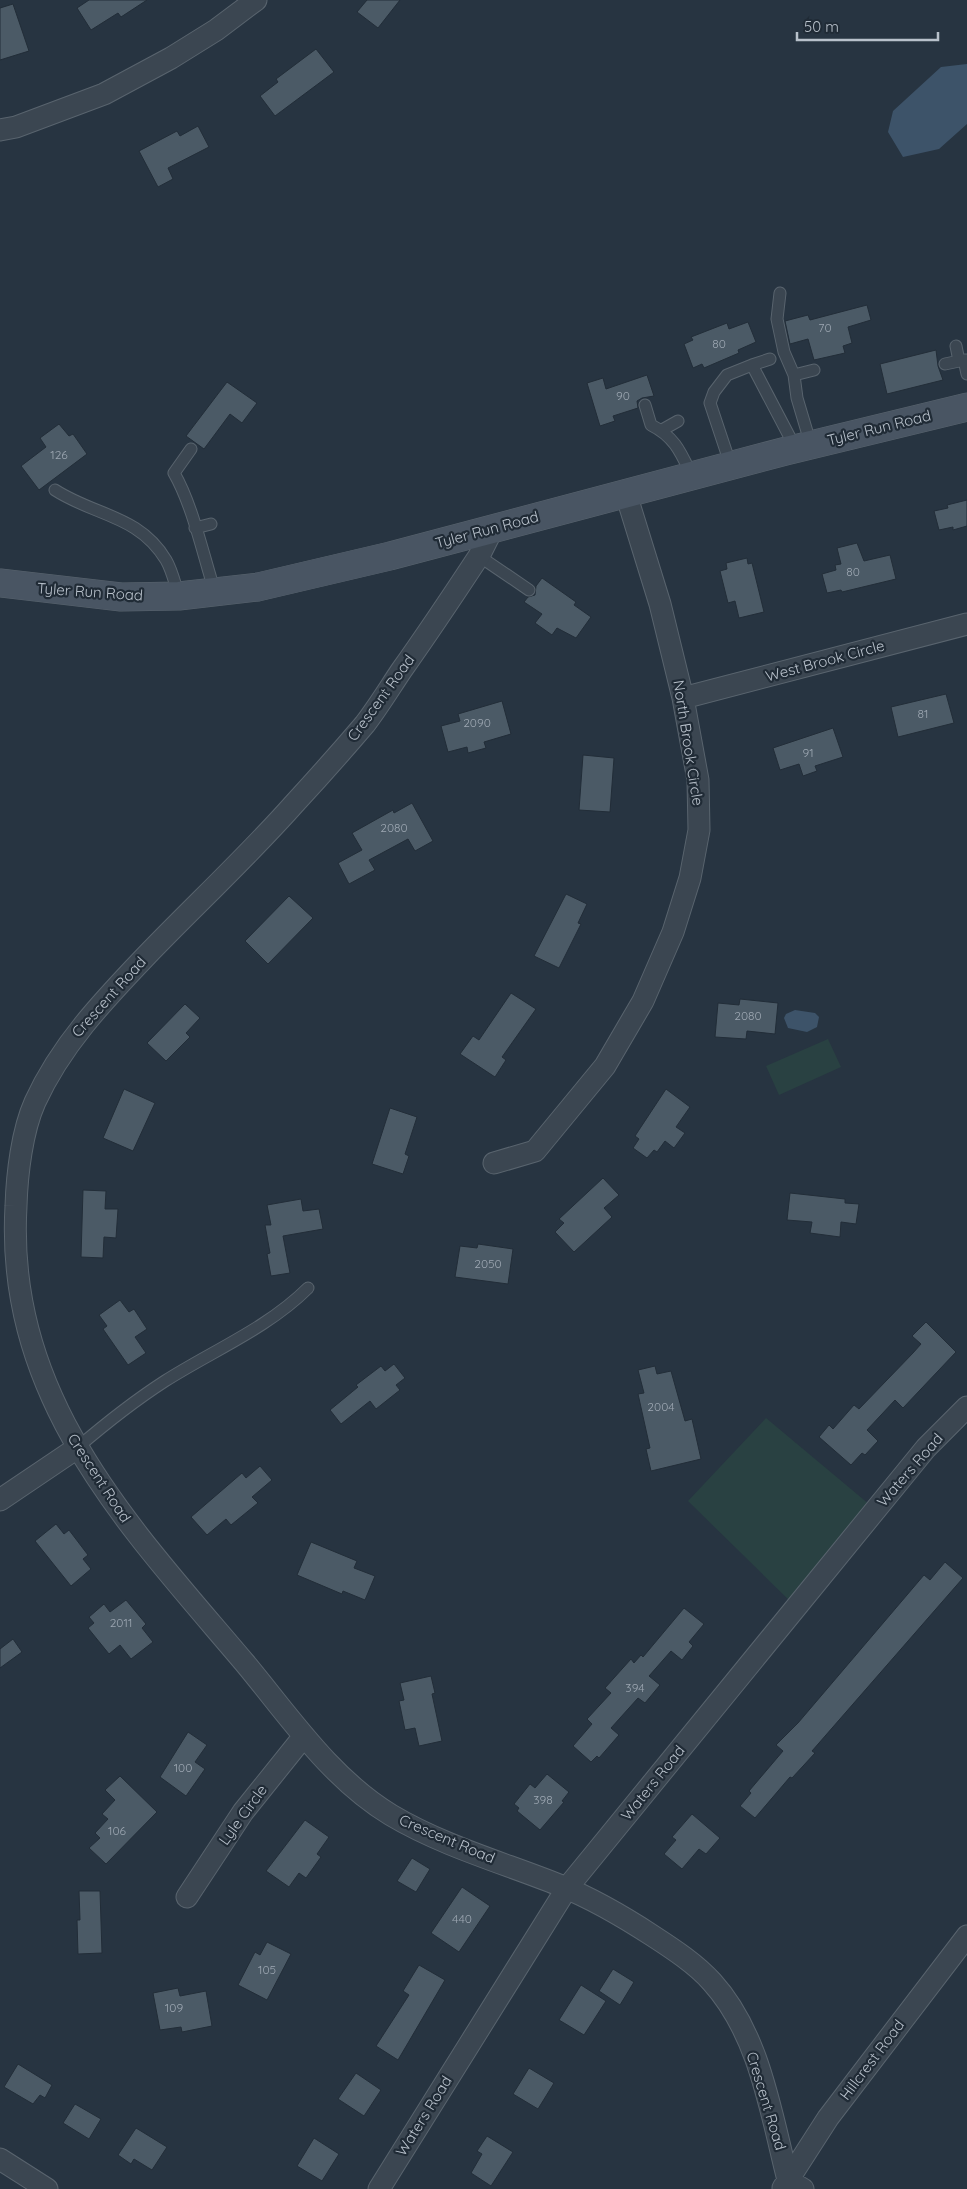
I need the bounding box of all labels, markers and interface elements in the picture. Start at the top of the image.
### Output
scale bar [797,10,938,42]
text: 50 m [804,17,839,36]
house number: 70 [818,320,832,335]
house number: 80 [712,336,726,351]
house number: 90 [616,388,630,403]
street label: Tyler Run Road [825,405,933,450]
house number: 126 [50,447,68,462]
street label: Tyler Run Road [433,507,541,552]
house number: 80 [846,564,860,579]
street label: Tyler Run Road [36,578,144,605]
street label: West Brook Circle [763,636,886,686]
street label: Crescent Road [343,651,418,745]
street label: North Brook Circle [669,679,708,807]
house number: 81 [918,706,928,721]
house number: 2090 [463,715,491,730]
house number: 91 [802,745,814,760]
house number: 2080 [380,820,408,835]
street label: Crescent Road [67,952,150,1041]
house number: 2080 [734,1008,762,1023]
house number: 2050 [474,1256,502,1271]
house number: 2004 [647,1399,675,1414]
street label: Waters Road [873,1429,947,1510]
street label: Crescent Road [64,1430,135,1526]
house number: 2011 [110,1615,132,1630]
house number: 394 [625,1680,645,1695]
street label: Waters Road [617,1741,689,1824]
house number: 100 [174,1760,192,1775]
street label: Lyle Circle [214,1781,271,1849]
house number: 398 [533,1792,553,1807]
street label: Crescent Road [397,1810,498,1867]
house number: 106 [108,1823,127,1838]
house number: 440 [452,1911,472,1926]
house number: 105 [258,1962,276,1977]
house number: 109 [165,2000,183,2015]
street label: Hillcrest Road [835,2016,908,2104]
street label: Crescent Road [742,2049,790,2152]
street label: Waters Road [391,2072,456,2159]

